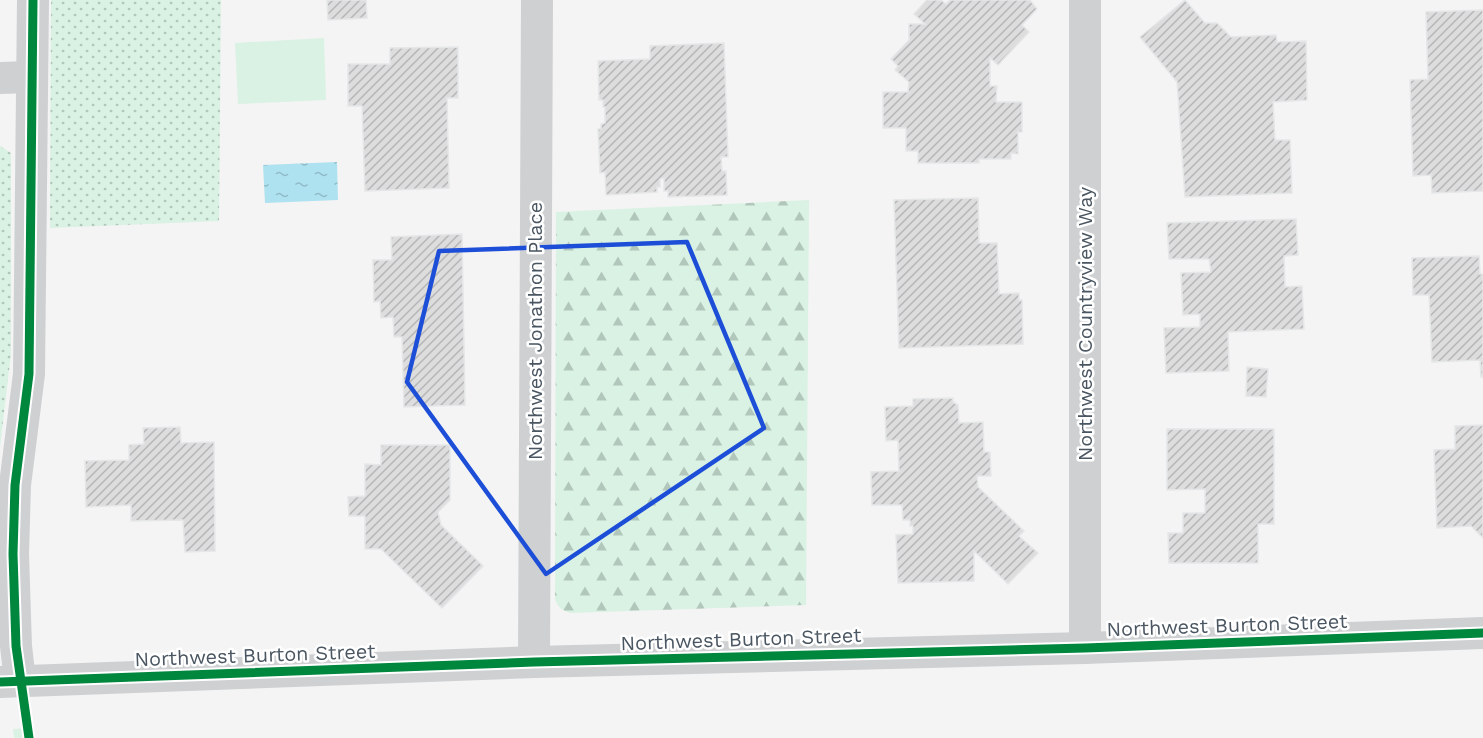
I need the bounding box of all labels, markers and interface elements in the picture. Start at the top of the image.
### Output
street label: Northwest Countryview Way [1073,186,1097,461]
street label: Northwest Jonathon Place [523,202,547,460]
street label: Northwest Burton Street [1106,609,1349,641]
street label: Northwest Burton Street [620,623,863,655]
street label: Northwest Burton Street [134,639,377,671]

